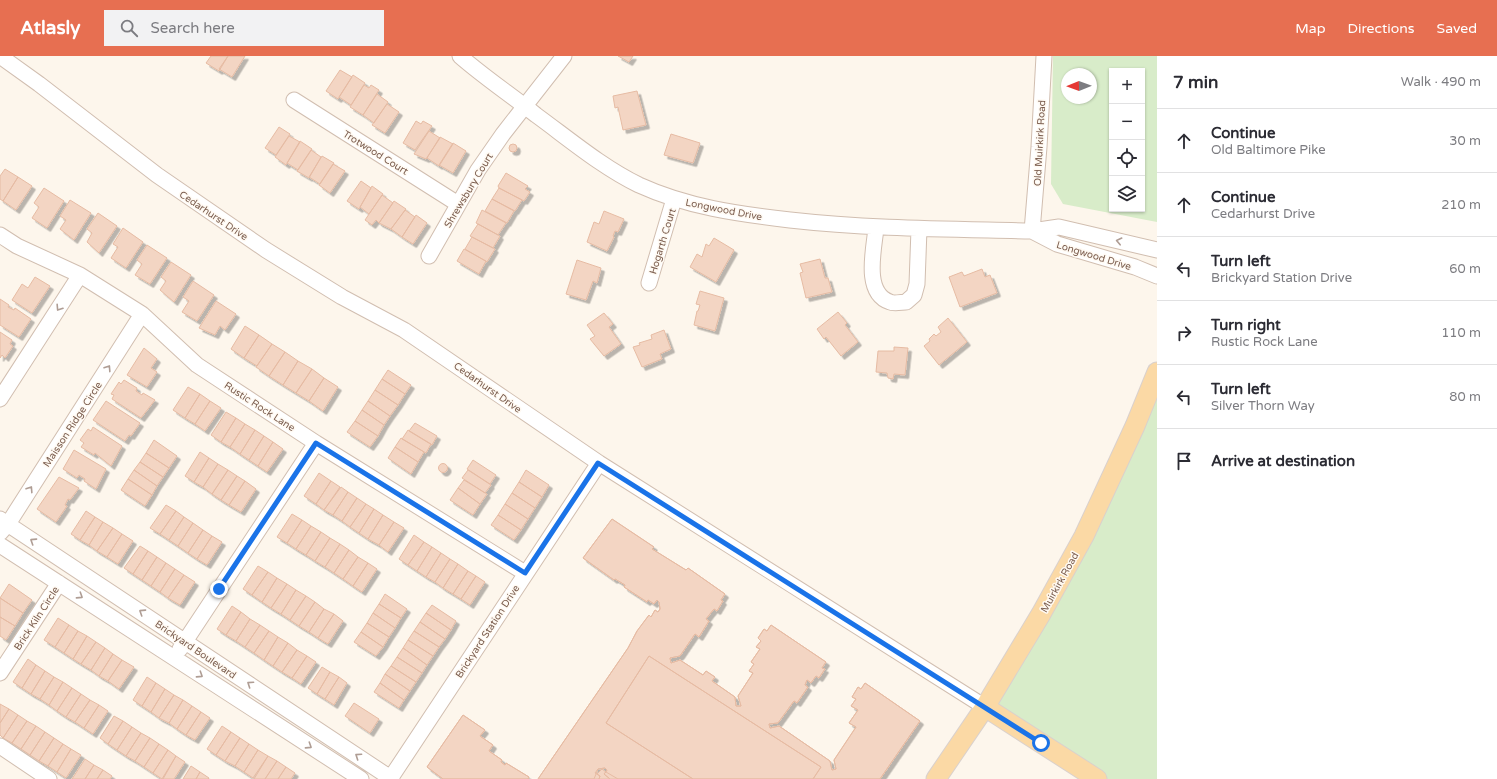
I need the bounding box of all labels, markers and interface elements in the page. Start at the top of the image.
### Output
search box [104,10,384,46]
text: Atlasly [20,17,80,39]
icon: search [118,17,140,39]
text: Search here [150,19,235,37]
text: Map [1295,20,1326,37]
text: Directions [1348,20,1415,37]
text: Saved [1437,20,1477,37]
north arrow [1061,68,1097,104]
map controls [1109,68,1145,212]
button: + [1109,68,1145,104]
text: 7 min [1173,72,1218,93]
text: Walk · 490 m [1401,74,1481,90]
street label: Old Muirkirk Road [1032,100,1048,186]
button: − [1109,104,1145,140]
text: Continue [1211,124,1275,142]
street label: Trotwood Court [341,128,410,178]
icon: ahead [1173,130,1195,152]
text: 30 m [1449,133,1481,149]
button: locate [1109,140,1145,176]
text: Old Baltimore Pike [1211,142,1326,158]
street label: Shrewsbury Court [442,151,496,230]
button: layers [1109,176,1145,212]
street label: Cedarhurst Drive [177,188,250,243]
text: Continue [1211,188,1275,206]
icon: ahead [1173,194,1195,216]
street label: Longwood Drive [684,197,763,223]
text: 210 m [1441,197,1481,213]
text: Cedarhurst Drive [1211,206,1315,222]
street label: Hogarth Court [647,207,679,276]
one-way arrow [1116,238,1122,246]
street label: Longwood Drive [1055,239,1133,273]
text: Turn left [1211,252,1271,270]
icon: left [1173,258,1195,280]
text: 60 m [1449,261,1481,277]
text: Brickyard Station Drive [1211,270,1352,286]
one-way arrow [56,303,63,310]
text: Turn right [1211,316,1281,334]
icon: right [1173,322,1195,344]
text: 110 m [1441,325,1481,341]
text: Rustic Rock Lane [1211,334,1318,350]
street label: Cedarhurst Drive [451,360,524,416]
one-way arrow [103,365,111,372]
street label: Maisson Ridge Circle [41,379,105,469]
street label: Rustic Rock Lane [222,379,297,434]
text: Turn left [1211,380,1271,398]
icon: left [1173,386,1195,408]
text: 80 m [1449,389,1481,405]
text: Silver Thorn Way [1211,398,1315,414]
icon: arrive [1173,450,1195,472]
text: Arrive at destination [1211,452,1355,470]
one-way arrow [25,486,33,493]
one-way arrow [30,538,37,546]
street label: Muirkirk Road [1038,550,1081,615]
route end [210,580,228,598]
street label: Brickyard Station Drive [453,583,523,680]
street label: Brick Kiln Circle [12,584,62,653]
one-way arrow [76,592,83,599]
one-way arrow [139,610,146,617]
street label: Brickyard Boulevard [153,618,238,682]
one-way arrow [196,670,203,677]
one-way arrow [247,681,254,689]
route start [1032,734,1050,752]
one-way arrow [305,741,312,748]
one-way arrow [355,753,362,761]

